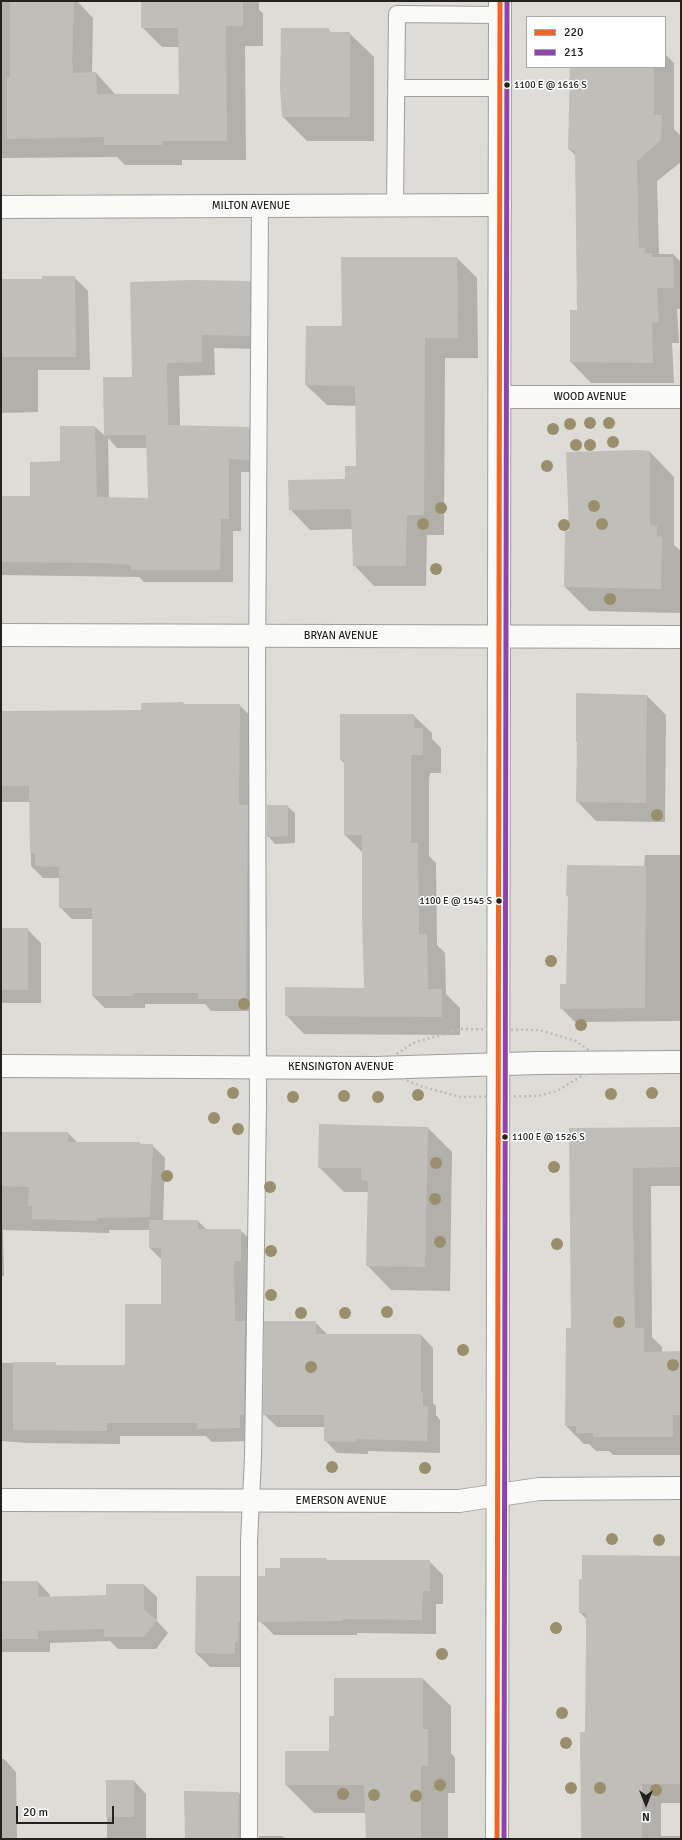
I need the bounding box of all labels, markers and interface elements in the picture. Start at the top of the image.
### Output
legend [526,16,666,68]
text: 220 [564,25,583,40]
text: 213 [564,45,583,60]
place label: 1100 E @ 1616 S [514,79,587,91]
marker: 1100 E @ 1616 S [502,80,512,90]
street label: MILTON AVENUE [212,199,290,213]
street label: WOOD AVENUE [553,390,627,404]
street label: BRYAN AVENUE [304,629,378,643]
place label: 1100 E @ 1545 S [419,895,492,907]
marker: 1100 E @ 1545 S [494,896,504,906]
street label: KENSINGTON AVENUE [288,1060,394,1074]
place label: 1100 E @ 1526 S [512,1131,585,1143]
marker: 1100 E @ 1526 S [500,1132,510,1142]
street label: EMERSON AVENUE [296,1494,386,1508]
north arrow [626,1784,666,1824]
scale bar [18,1798,116,1824]
text: 20 m [23,1805,48,1820]
text: N [642,1810,650,1823]

